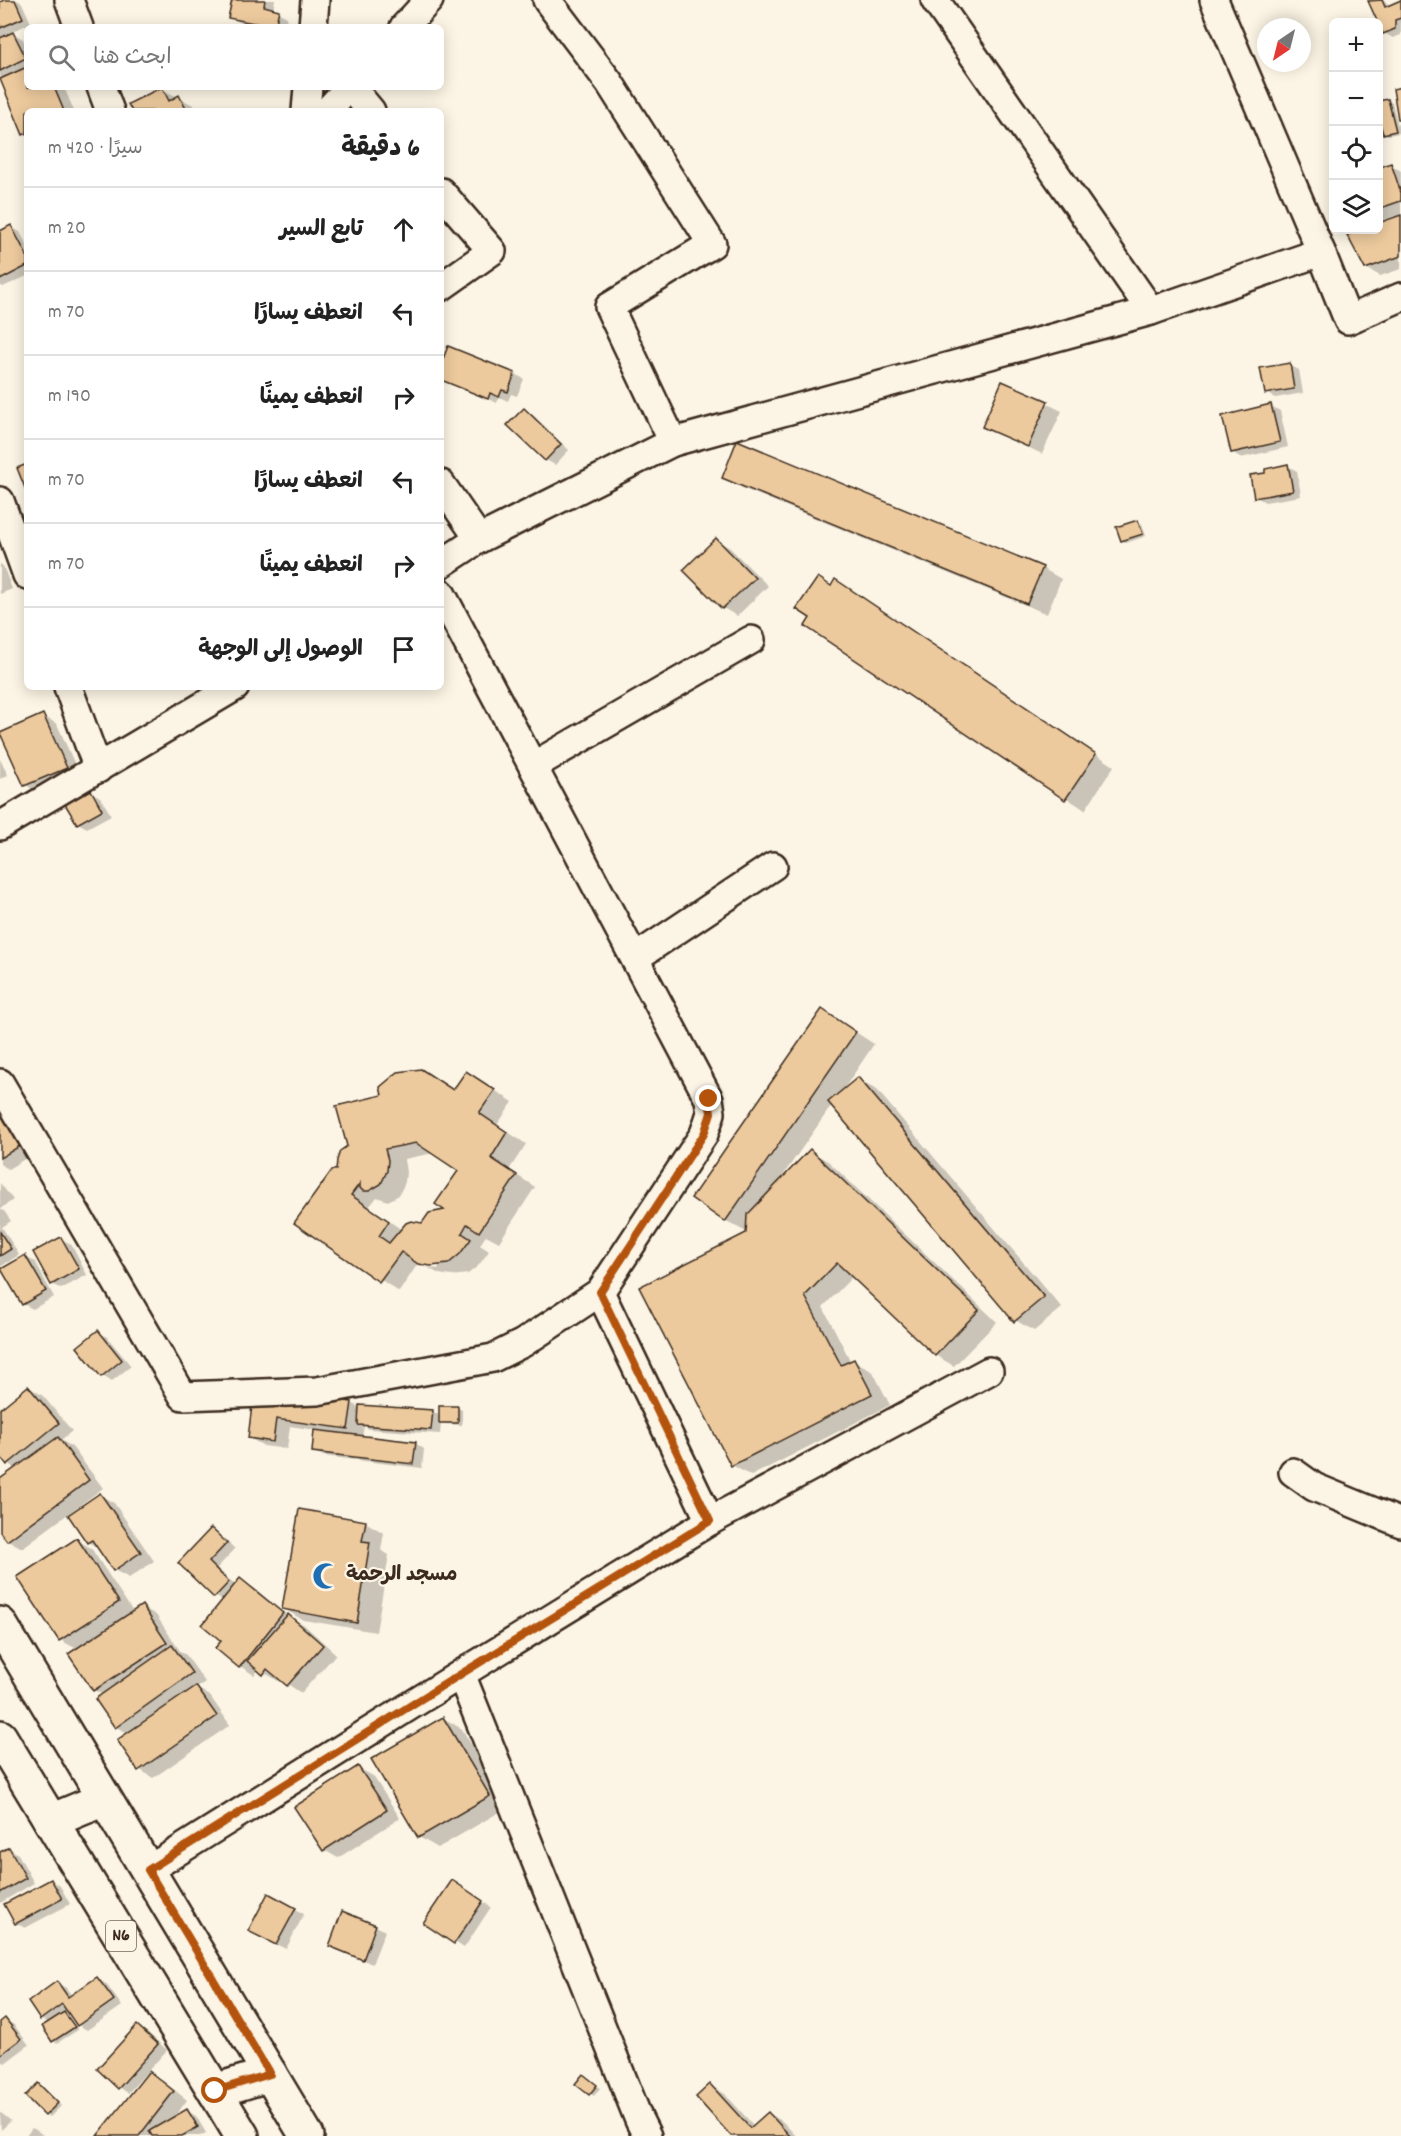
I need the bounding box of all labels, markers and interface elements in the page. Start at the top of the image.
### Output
north arrow [1257,18,1311,72]
map controls [1329,18,1383,234]
button: + [1329,18,1383,72]
search box [24,24,444,90]
icon: search [45,41,78,74]
text: ابحث هنا [93,43,172,74]
button: − [1329,72,1383,126]
button: locate [1329,126,1383,180]
text: 6 دقيقة [341,131,420,168]
text: سيرًا · 420 m [48,135,143,163]
button: layers [1329,180,1383,234]
icon: ahead [387,213,420,246]
text: 20 m [48,215,86,243]
text: تابع السير [280,215,363,246]
icon: left [387,297,420,330]
text: 70 m [48,299,85,327]
text: انعطف يسارًا [254,299,363,330]
icon: right [387,381,420,414]
text: 190 m [48,383,91,411]
text: انعطف يمينًا [260,383,363,414]
icon: left [387,465,420,498]
text: 70 m [48,467,85,495]
text: انعطف يسارًا [254,467,363,498]
icon: right [387,549,420,582]
text: 70 m [48,551,85,579]
text: انعطف يمينًا [260,551,363,582]
icon: arrive [387,633,420,666]
text: الوصول إلى الوجهة [198,635,363,666]
route end [695,1085,721,1111]
mosque icon: مسجد الرحمة [311,1561,341,1591]
place label: مسجد الرحمة [346,1562,457,1590]
road number: N6 [106,1921,136,1951]
route start [201,2077,227,2103]

